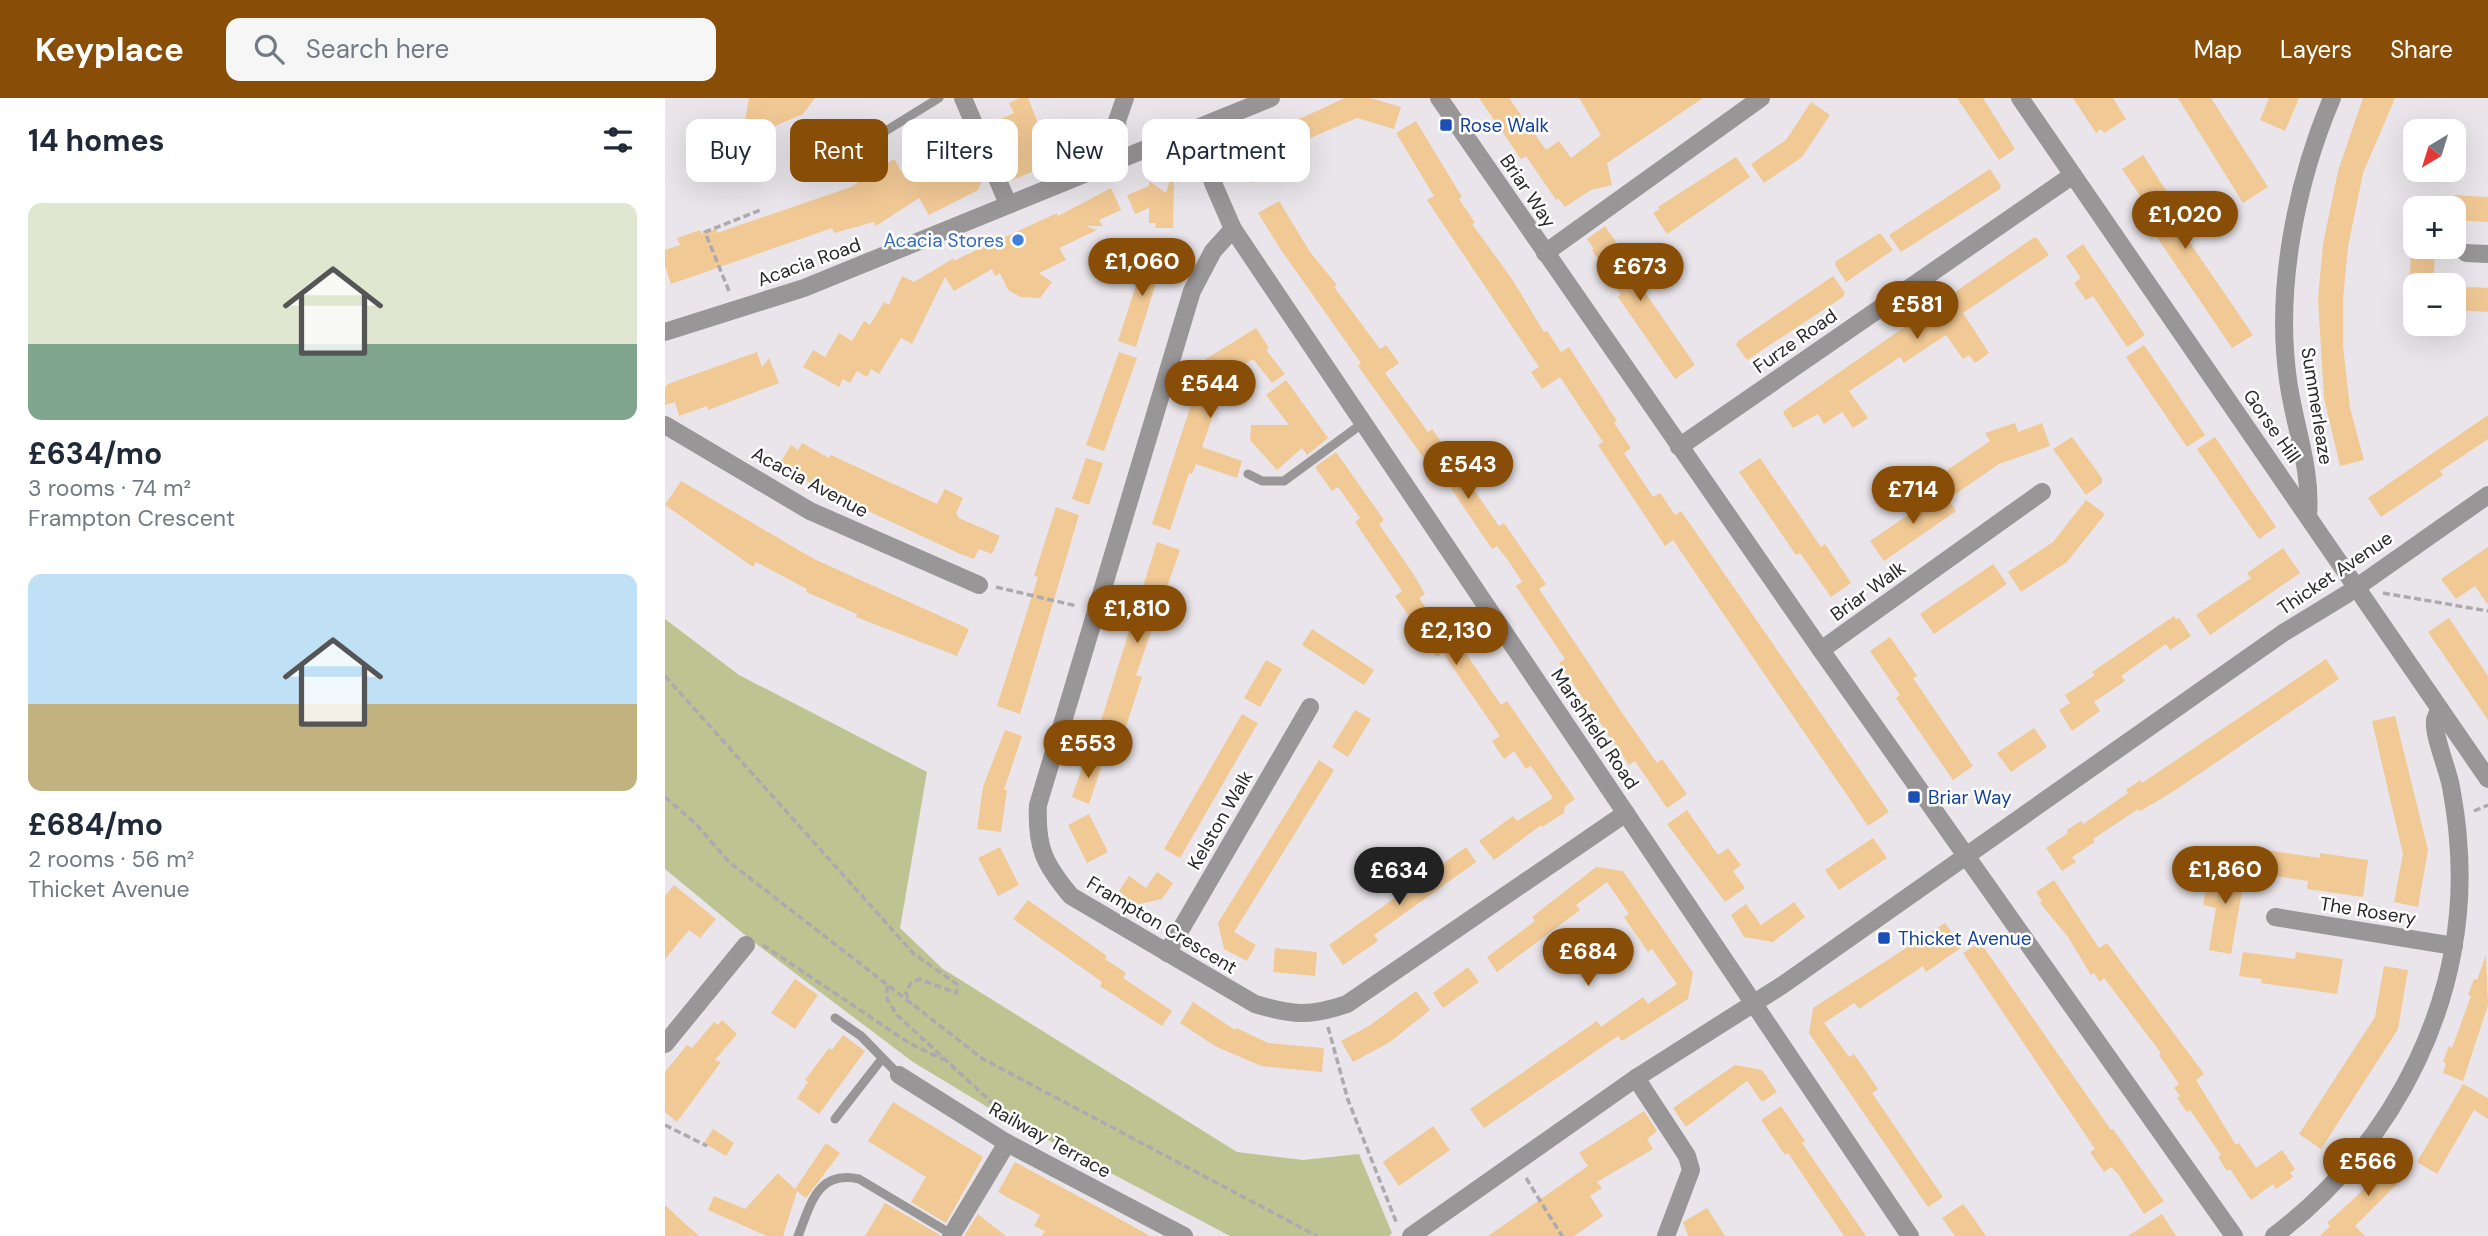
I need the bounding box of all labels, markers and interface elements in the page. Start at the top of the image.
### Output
search box [226,18,716,81]
text: Keyplace [35,28,184,71]
icon: search [250,30,288,68]
text: Search here [306,32,449,66]
text: Map [2194,34,2242,65]
text: Layers [2280,34,2352,65]
text: Share [2390,34,2453,65]
place label: Rose Walk [1460,113,1549,138]
marker: Rose Walk [1438,117,1454,133]
chip: Buy [686,119,776,182]
chip: Rent [790,119,888,182]
chip: Filters [902,119,1018,182]
chip: New [1032,119,1128,182]
chip: Apartment [1142,119,1310,182]
north arrow [2403,119,2466,182]
map controls [2403,119,2466,336]
text: 14 homes [28,121,165,160]
icon: filters [599,121,637,159]
street label: Briar Way [1494,149,1562,233]
pin: £1,020 [2128,192,2242,251]
button: + [2403,196,2466,259]
text: £1,020 [2148,199,2222,229]
place label: Acacia Stores [883,228,1004,253]
street label: Acacia Road [754,232,864,292]
marker: Acacia Stores [1010,232,1026,248]
pin: £1,060 [1085,238,1199,298]
pin: £673 [1599,244,1681,303]
text: £1,060 [1104,246,1180,276]
icon: home [270,248,396,374]
text: £673 [1613,251,1667,281]
button: − [2403,273,2466,336]
pin: £581 [1876,282,1958,341]
text: £581 [1891,289,1943,319]
street label: Furze Road [1748,303,1842,379]
street label: Summerleaze [2295,346,2339,466]
pin: £544 [1169,360,1251,420]
text: £544 [1181,368,1239,398]
street label: Gorse Hill [2238,384,2306,468]
text: £634/mo [28,434,162,473]
street label: Acacia Avenue [747,441,873,523]
pin: £543 [1427,442,1509,501]
text: £543 [1439,449,1497,479]
pin: £714 [1872,466,1954,526]
text: 3 rooms · 74 m² [28,473,191,503]
text: £714 [1888,474,1938,504]
text: Frampton Crescent [28,503,235,533]
street label: Thicket Avenue [2273,525,2397,621]
street label: Briar Walk [1825,555,1911,627]
pin: £1,810 [1080,586,1194,645]
text: £1,810 [1103,593,1171,623]
pin: £2,130 [1399,608,1513,667]
text: £2,130 [1420,615,1492,645]
icon: home [270,619,396,745]
street label: Marshfield Road [1545,664,1645,794]
pin: £553 [1047,720,1129,780]
text: £553 [1060,728,1116,758]
street label: Kelston Walk [1182,765,1259,874]
place label: Briar Way [1928,785,2012,810]
marker: Briar Way [1906,789,1922,805]
text: £684/mo [28,805,163,844]
text: 2 rooms · 56 m² [28,844,194,874]
pin: £1,860 [2168,846,2282,906]
pin: £634 [1358,848,1440,907]
text: £1,860 [2188,854,2262,884]
text: £634 [1370,855,1428,885]
street label: Frampton Crescent [1082,870,1242,980]
text: Thicket Avenue [28,874,190,904]
street label: The Rosery [2318,891,2418,931]
place label: Thicket Avenue [1898,926,2031,951]
pin: £684 [1547,928,1629,988]
marker: Thicket Avenue [1876,930,1892,946]
text: £684 [1559,936,1617,966]
street label: Railway Terrace [985,1096,1115,1184]
pin: £566 [2327,1138,2409,1198]
text: £566 [2339,1146,2397,1176]

